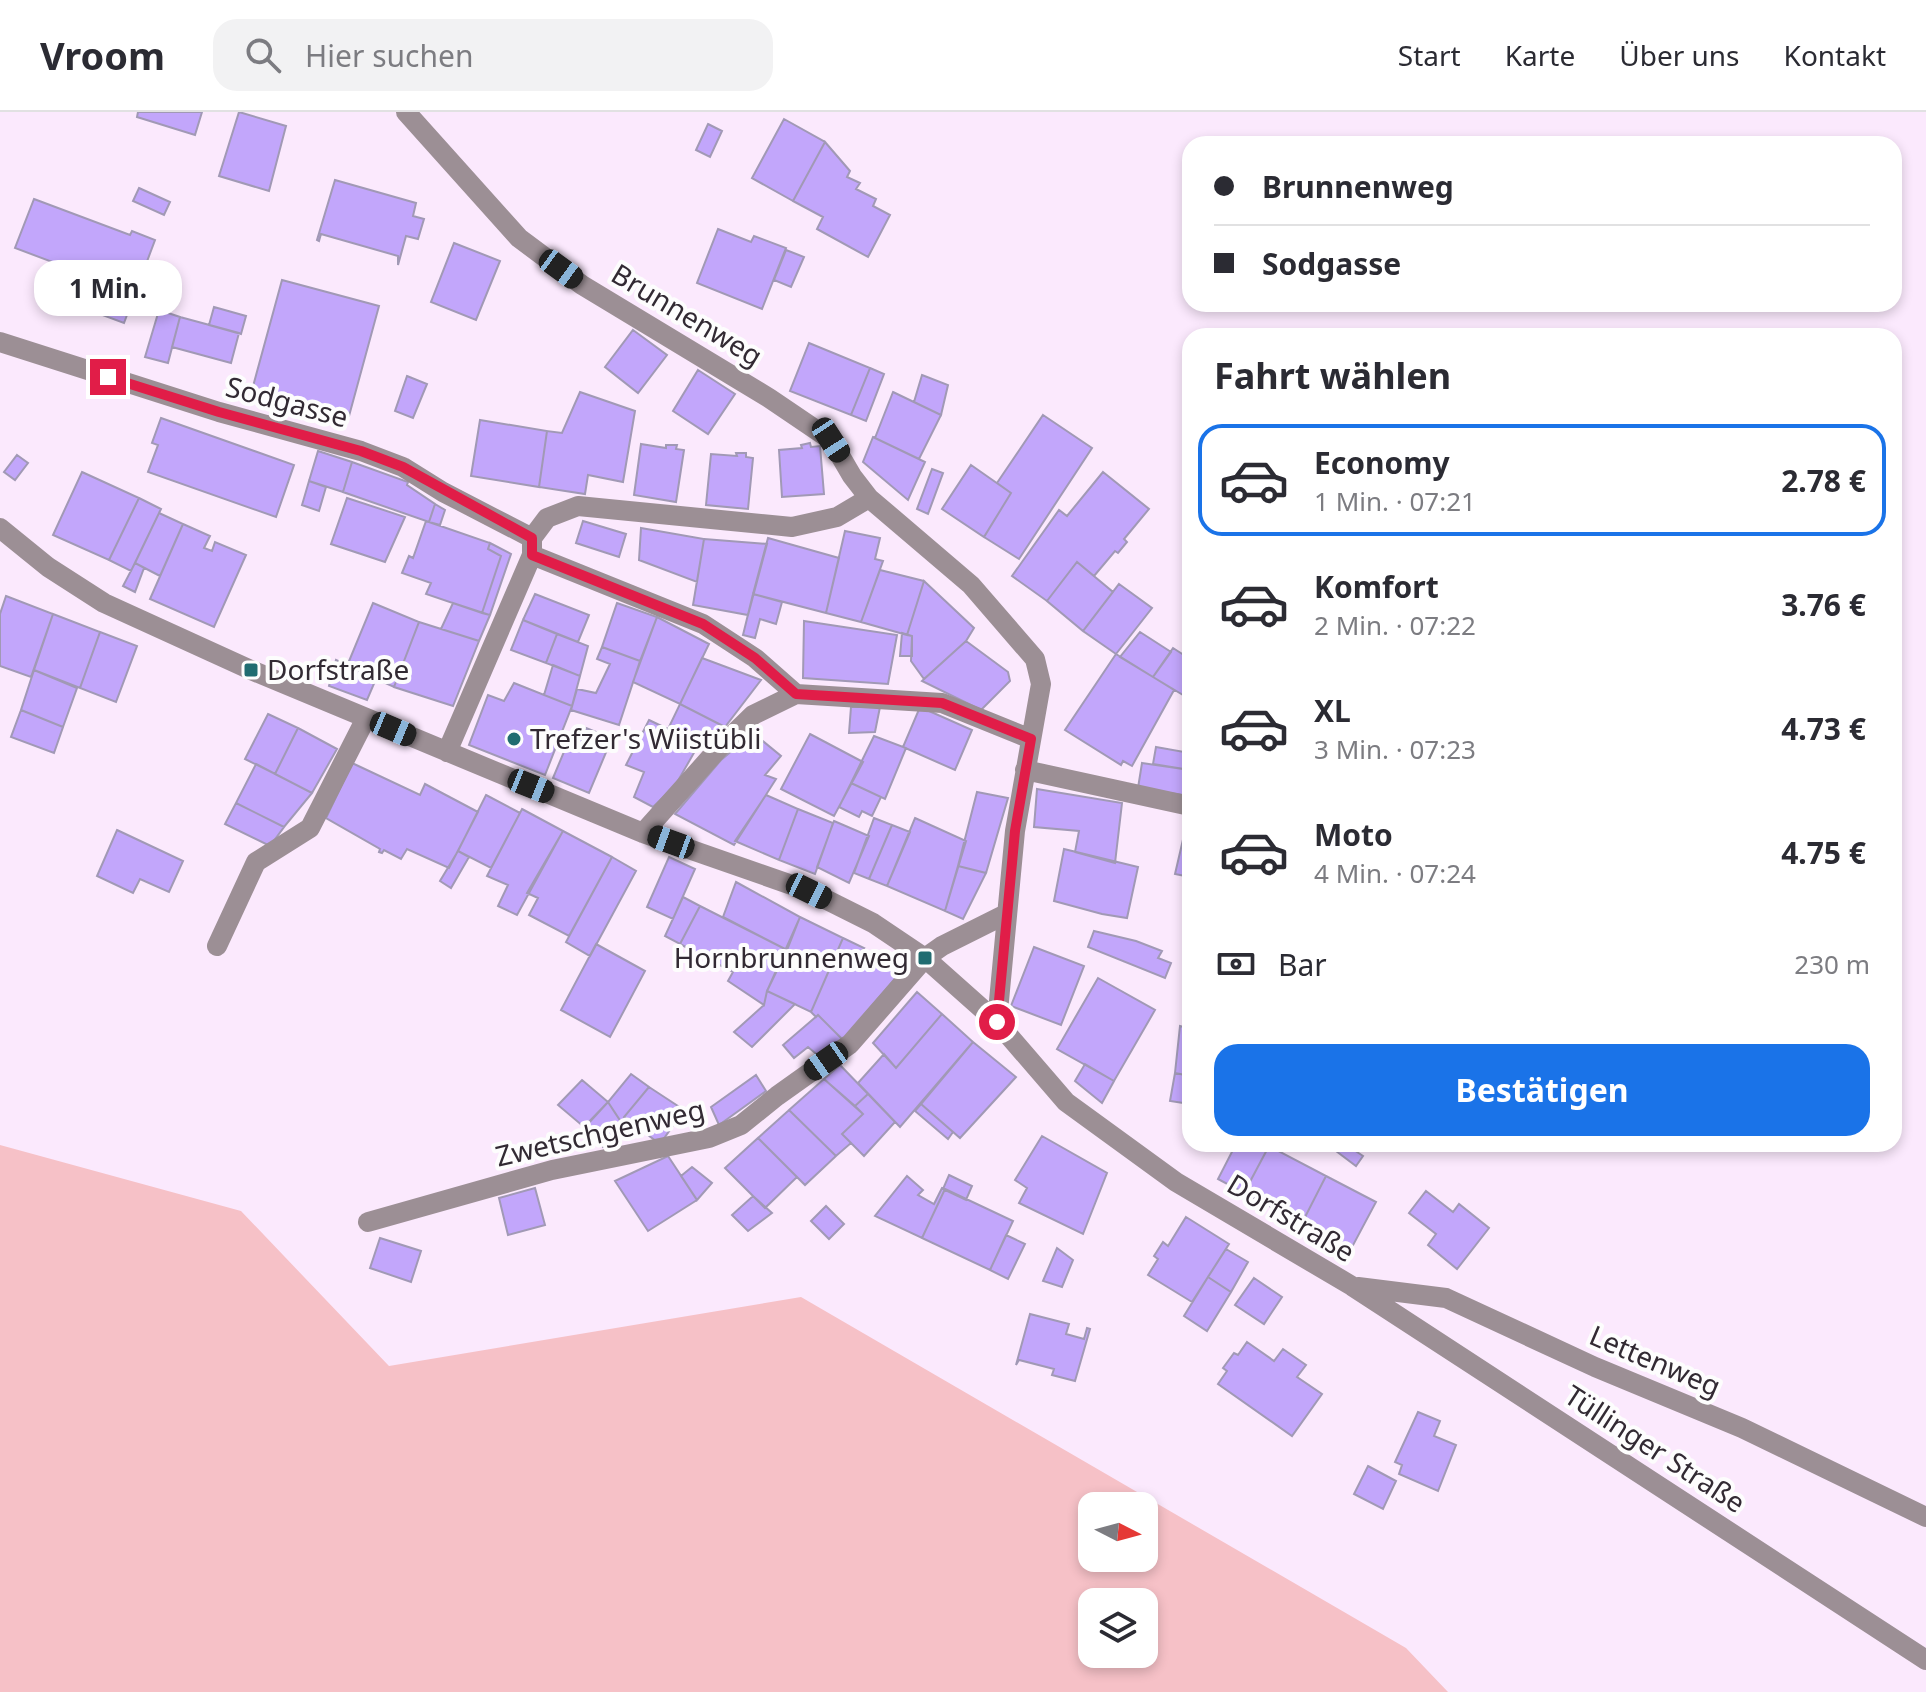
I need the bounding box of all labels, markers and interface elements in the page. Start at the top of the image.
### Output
search box [213,19,773,91]
text: Vroom [40,29,165,81]
icon: search [241,33,285,77]
text: Hier suchen [305,35,474,76]
text: Start [1398,36,1461,74]
text: Karte [1505,36,1575,74]
text: Über uns [1619,36,1740,74]
text: Kontakt [1784,36,1886,74]
text: Brunnenweg [1262,166,1454,207]
text: Sodgasse [1262,243,1401,284]
car [535,245,587,293]
street label: Brunnenweg [605,254,770,374]
callout: 1 Min. [34,261,182,317]
text: 1 Min. [69,270,147,306]
text: Fahrt wählen [1214,351,1451,400]
route end [90,359,126,395]
street label: Sodgasse [222,366,353,436]
car [808,413,854,467]
text: Economy [1314,442,1450,483]
icon: car [1218,444,1290,516]
text: 2.78 € [1781,460,1866,501]
text: 1 Min. · 07:21 [1314,483,1476,519]
text: Komfort [1314,566,1439,607]
icon: car [1218,568,1290,640]
text: 3.76 € [1781,584,1866,625]
text: 2 Min. · 07:22 [1314,607,1476,643]
place label: Dorfstraße [267,650,409,688]
marker: Dorfstraße [242,661,260,679]
text: XL [1314,690,1351,731]
icon: car [1218,692,1290,764]
text: 4.73 € [1781,708,1866,749]
car [366,709,420,749]
place label: Trefzer's Wiistübli [530,719,761,757]
marker: Trefzer's Wiistübli [505,730,523,748]
text: 3 Min. · 07:23 [1314,731,1476,767]
car [504,766,558,806]
text: Moto [1314,814,1393,855]
icon: car [1218,816,1290,888]
car [644,823,698,861]
text: 4.75 € [1781,832,1866,873]
text: 4 Min. · 07:24 [1314,855,1476,891]
car [782,870,836,912]
place label: Hornbrunnenweg [674,938,909,976]
icon: cash [1214,942,1258,986]
text: Bar [1278,944,1327,985]
text: 230 m [1794,946,1870,982]
marker: Hornbrunnenweg [916,949,934,967]
route start [979,1004,1015,1040]
car [799,1037,853,1085]
button: Bestätigen [1214,1044,1870,1136]
street label: Zwetschgenweg [492,1090,708,1175]
street label: Dorfstraße [1221,1164,1362,1270]
street label: Lettenweg [1584,1315,1727,1405]
street label: Tüllinger Straße [1558,1376,1753,1521]
north arrow [1078,1492,1158,1572]
map controls [1078,1492,1158,1668]
button: layers [1078,1588,1158,1668]

